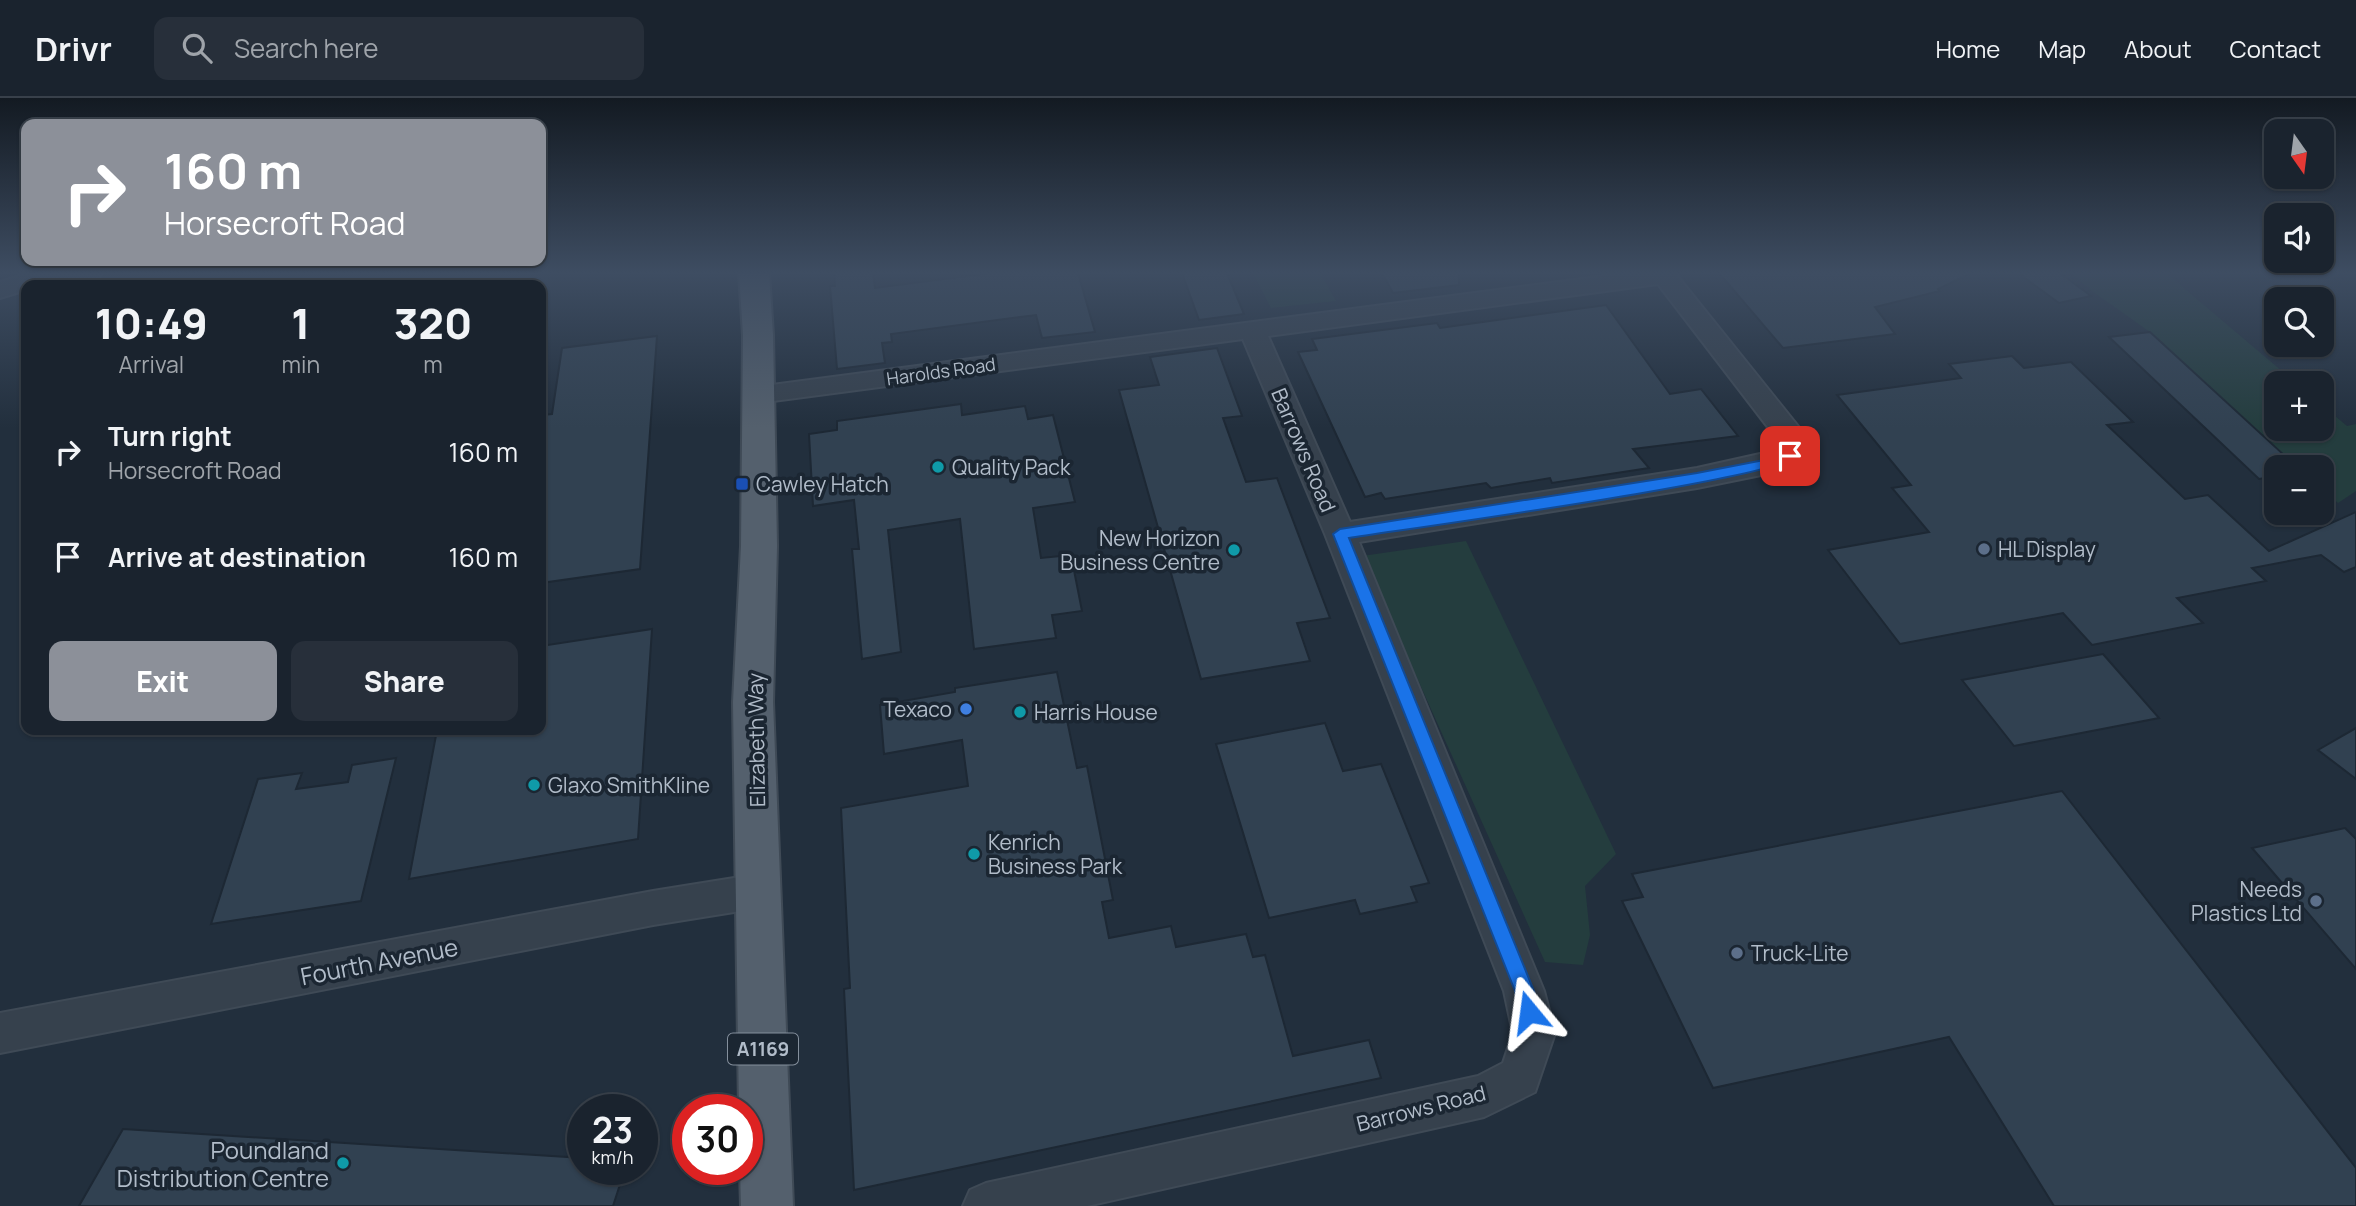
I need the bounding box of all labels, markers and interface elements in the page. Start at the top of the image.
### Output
search box [154,17,644,80]
text: Drivr [35,26,112,71]
icon: search [178,29,216,67]
text: Search here [234,30,378,66]
text: Home [1935,32,2000,65]
text: Map [2038,32,2086,65]
text: About [2124,32,2192,65]
text: Contact [2230,32,2321,65]
north arrow [2264,119,2334,189]
map controls [2264,119,2334,525]
text: 160 m [164,137,302,204]
icon: right [49,147,140,238]
text: Horsecroft Road [164,201,406,245]
button: sound [2264,203,2334,273]
button: search [2264,287,2334,357]
text: 10:49 [95,294,208,352]
text: 1 [291,294,310,352]
text: 320 [394,294,472,352]
text: Arrival [118,348,184,380]
text: min [282,348,320,380]
text: m [423,348,443,380]
street label: Harolds Road [885,351,997,391]
button: + [2264,371,2334,441]
street label: Barrows Road [1265,384,1343,516]
text: Turn right [108,418,232,454]
pin [1760,426,1820,486]
icon: right [49,433,87,471]
text: 160 m [449,434,518,470]
icon: arrive [1771,437,1809,475]
place label: Quality Pack [952,453,1071,481]
text: Horsecroft Road [108,454,282,486]
button: − [2264,455,2334,525]
marker: Quality Pack [930,459,946,475]
place label: Cawley Hatch [756,470,889,498]
marker: Cawley Hatch [734,476,750,492]
place label: New Horizon Business Centre [1060,524,1220,576]
place label: HL Display [1998,535,2096,563]
icon: arrive [49,538,87,576]
text: Arrive at destination [108,539,366,575]
text: 160 m [449,539,518,575]
marker: HL Display [1976,541,1992,557]
marker: New Horizon Business Centre [1226,542,1242,558]
button: Exit [49,641,277,721]
button: Share [291,641,518,721]
street label: Elizabeth Way [741,672,771,808]
place label: Texaco [883,695,952,723]
place label: Harris House [1034,698,1158,726]
marker: Texaco [958,701,974,717]
marker: Harris House [1012,704,1028,720]
place label: Glaxo SmithKline [548,771,710,799]
marker: Glaxo SmithKline [526,777,542,793]
place label: Kenrich Business Park [988,828,1123,880]
marker: Kenrich Business Park [966,846,982,862]
place label: Needs Plastics Ltd [2191,875,2302,927]
marker: Needs Plastics Ltd [2308,893,2324,909]
street label: Fourth Avenue [297,930,461,992]
place label: Truck-Lite [1751,939,1849,967]
marker: Truck-Lite [1729,945,1745,961]
position arrow [1492,975,1566,1049]
road number: A1169 [728,1034,798,1065]
street label: Barrows Road [1353,1078,1489,1138]
speed limit sign: 30 [672,1094,763,1185]
text: 23 [592,1106,633,1154]
place label: Poundland Distribution Centre [117,1133,329,1194]
text: km/h [592,1145,633,1169]
marker: Poundland Distribution Centre [335,1155,351,1171]

